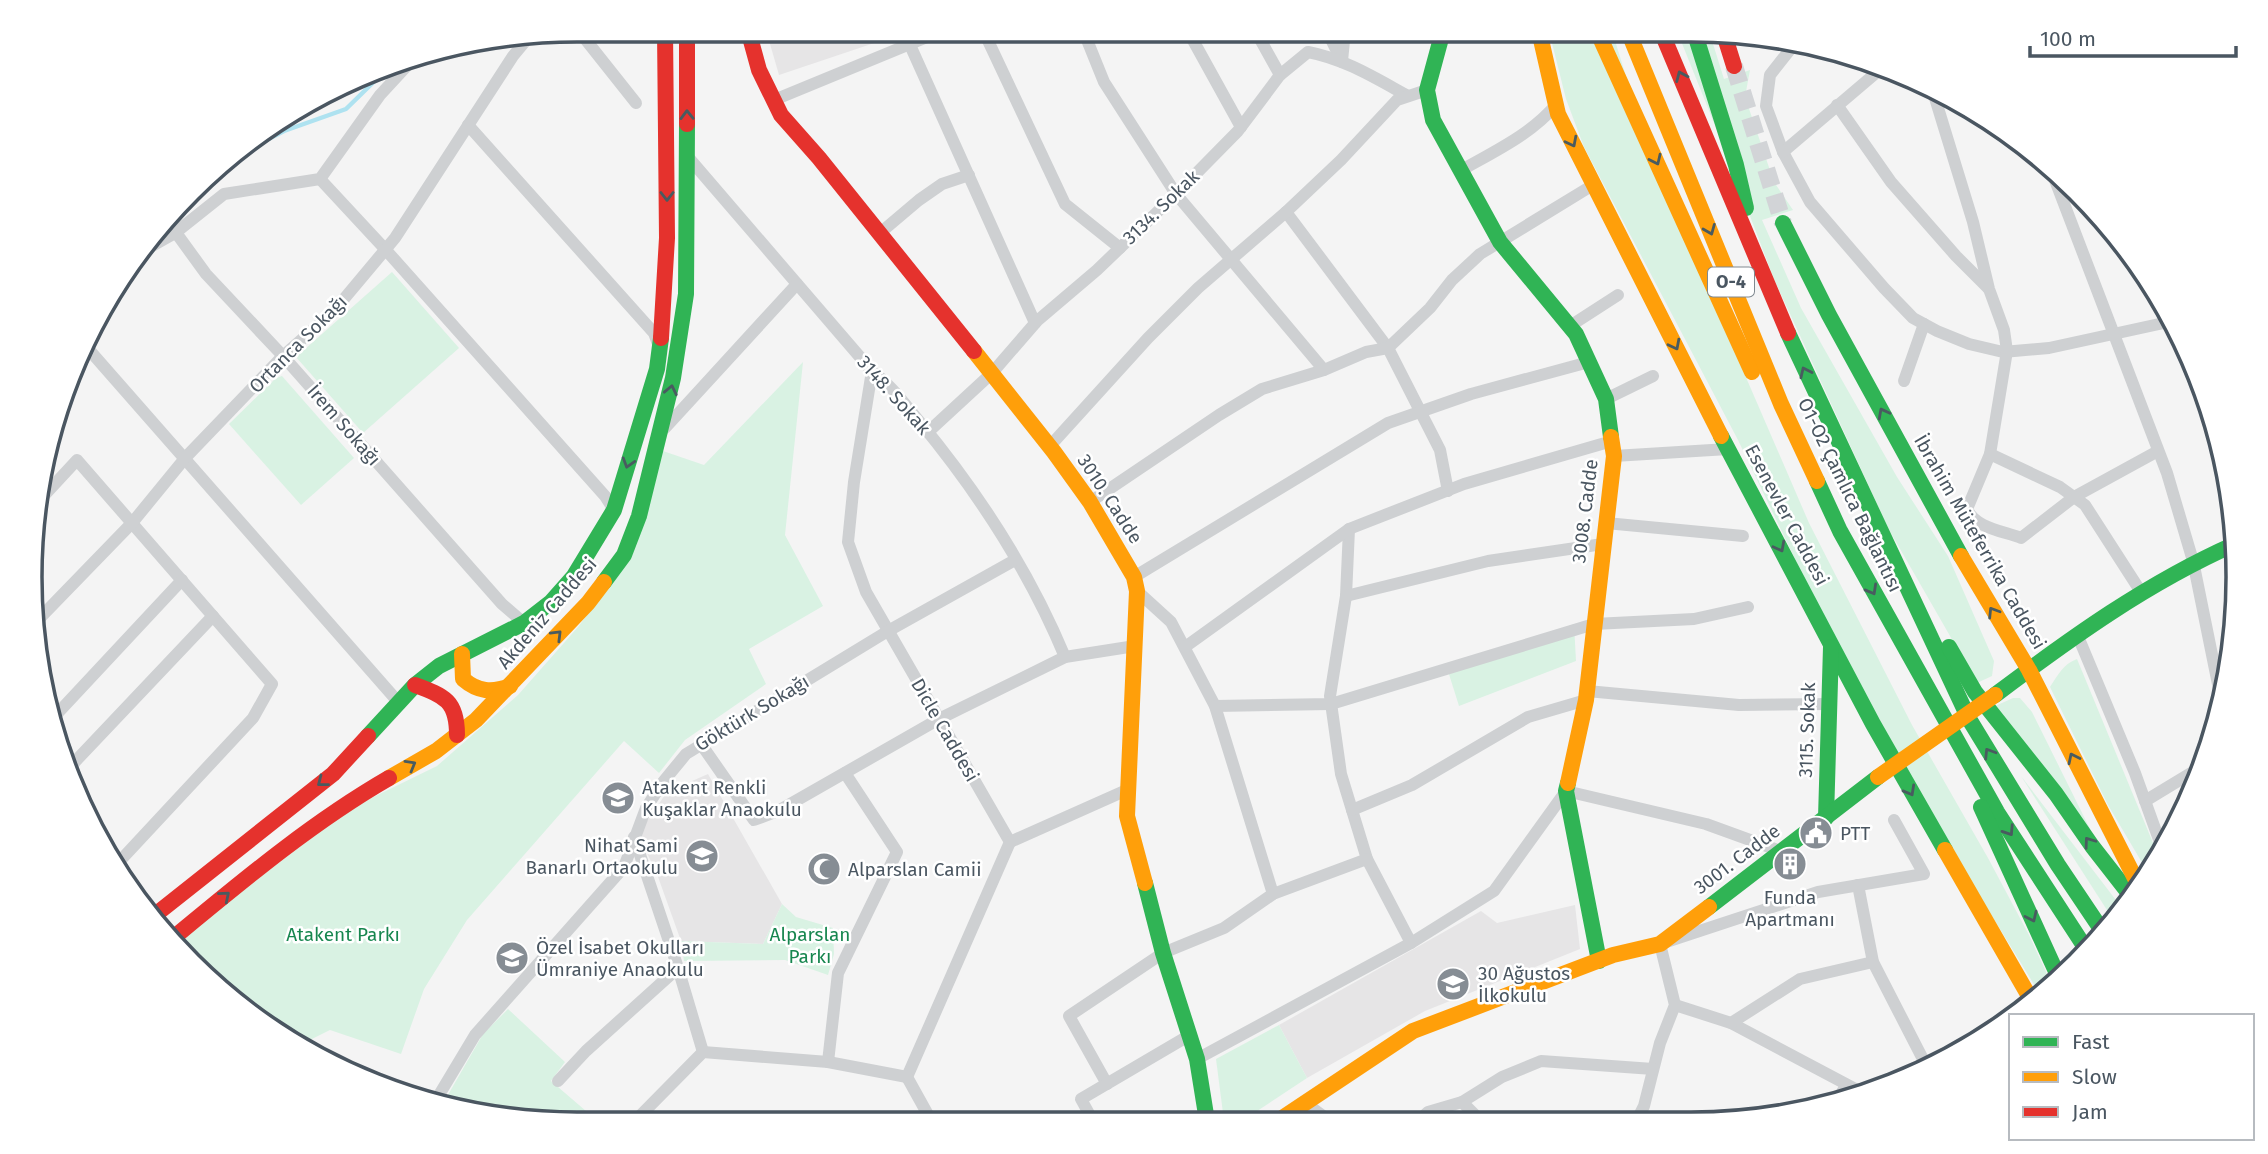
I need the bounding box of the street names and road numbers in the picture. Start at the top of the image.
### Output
street label: 3134. Sokak [1118,165,1204,249]
road number: O-4 [1708,268,1754,296]
street label: Ortanca Sokağı [244,290,352,398]
street label: 3148. Sokak [853,351,936,439]
street label: İrem Sokağı [302,380,386,470]
street label: O1-O2 Çamlıca Bağlantısı [1793,394,1907,596]
street label: İbrahim Müteferrika Caddesi [1909,431,2051,653]
street label: Esenevler Caddesi [1740,441,1834,589]
street label: 3010. Cadde [1073,450,1147,548]
street label: 3008. Cadde [1567,458,1603,564]
street label: Akdeniz Caddesi [492,553,602,673]
street label: Göktürk Sokağı [691,670,813,756]
street label: Dicle Caddesi [906,674,984,786]
street label: 3115. Sokak [1794,682,1820,778]
street label: 3001. Cadde [1689,819,1785,899]

